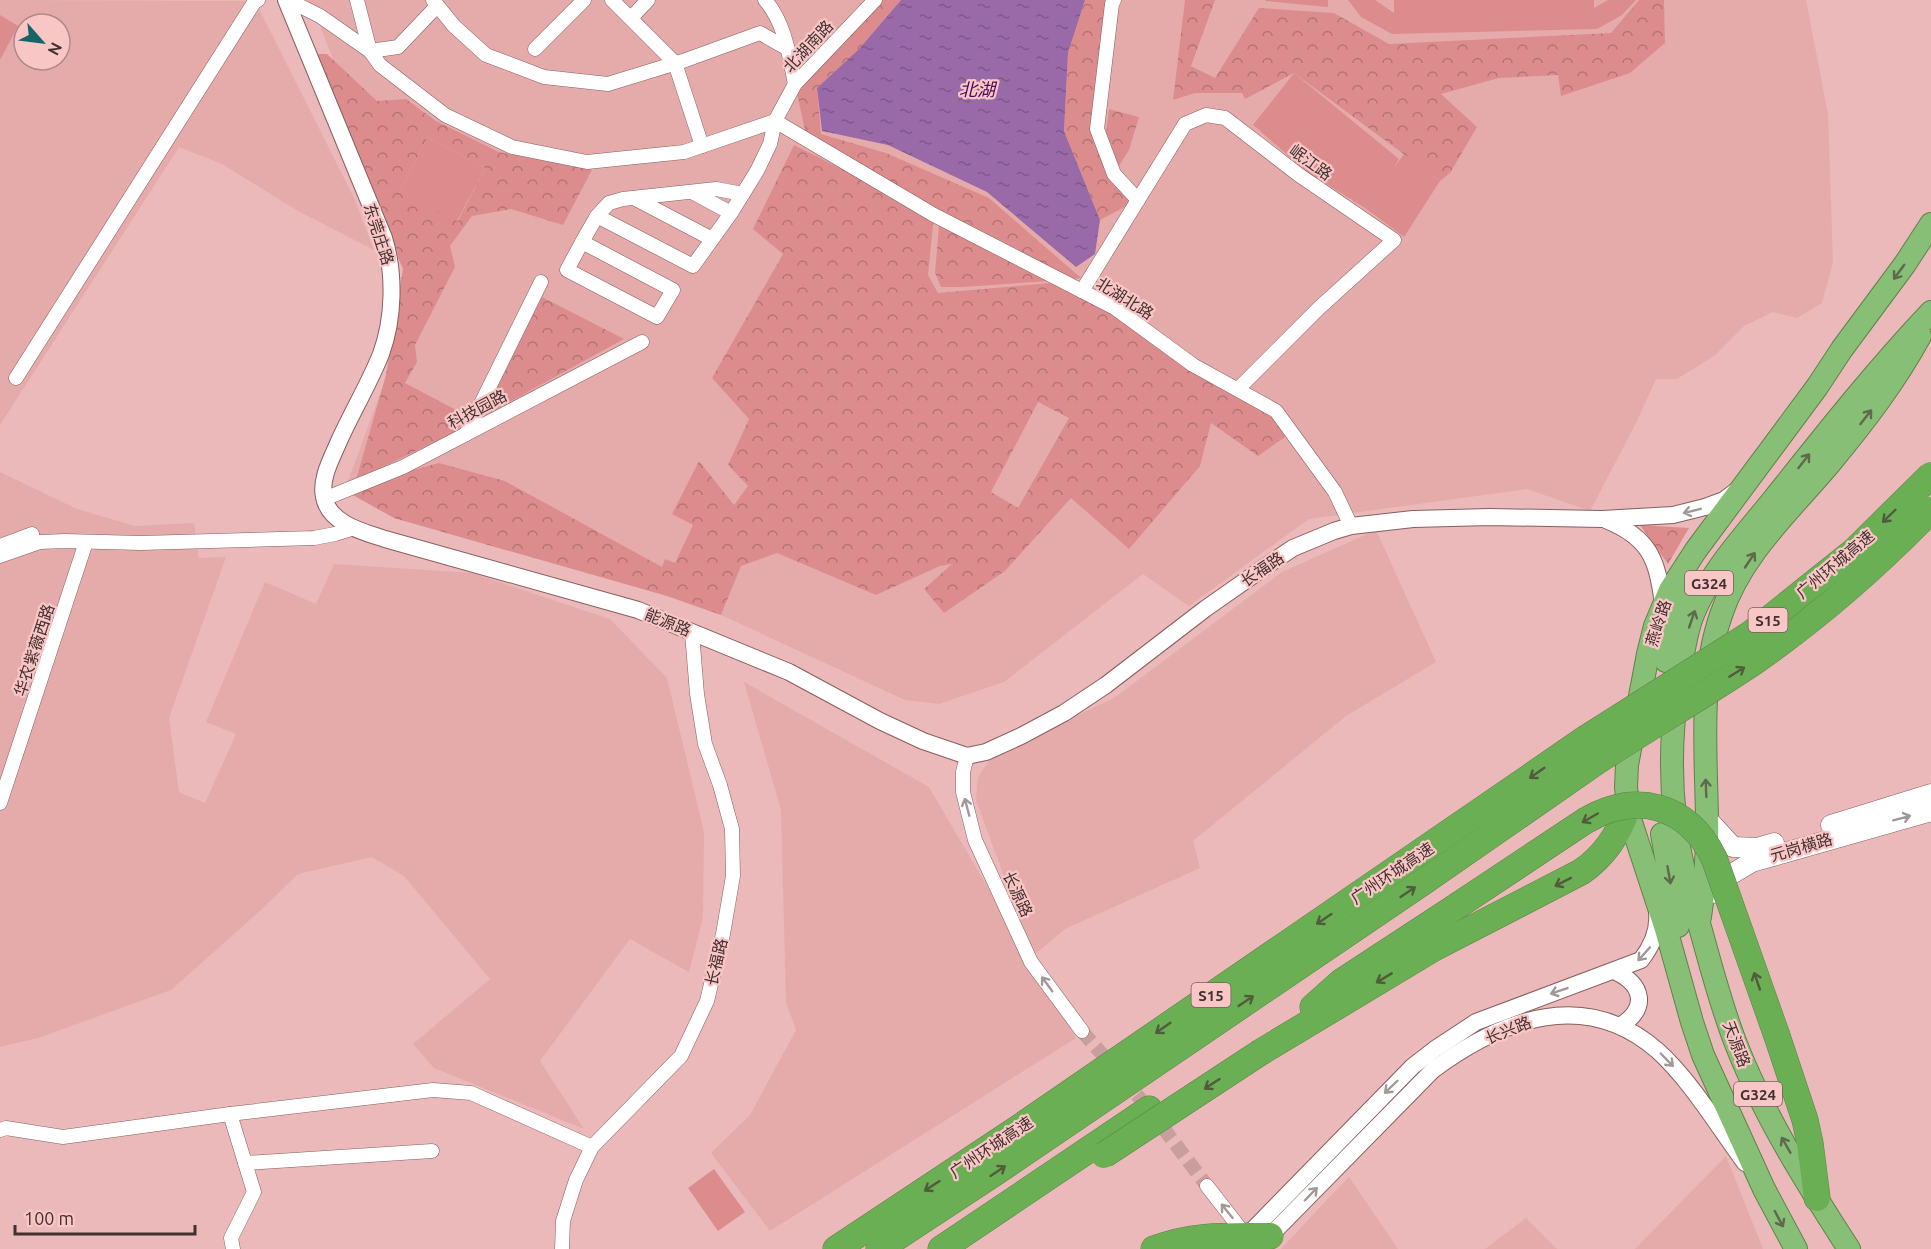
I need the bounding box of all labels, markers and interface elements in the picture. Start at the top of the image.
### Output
north arrow [12,12,72,72]
street label: 北湖南路 [780,16,836,76]
text: N [44,40,66,59]
water label: 北湖 [959,79,998,99]
street label: 岷江路 [1286,141,1336,183]
street label: 东莞庄路 [361,201,397,267]
one-way arrow [1892,264,1905,280]
street label: 北湖北路 [1093,273,1157,323]
street label: 科技园路 [445,386,509,432]
one-way arrow [1860,409,1872,425]
one-way arrow [1797,454,1811,469]
one-way arrow [1683,505,1702,517]
one-way arrow [1882,509,1897,524]
street label: 广州环城高速 [1792,526,1878,602]
street label: 长福路 [1237,548,1287,590]
one-way arrow [1744,552,1756,568]
road number: G324 [1685,571,1733,595]
street label: 燕岭路 [1642,597,1674,649]
street label: 华农紫薇西路 [11,602,57,698]
street label: 能源路 [642,605,694,639]
road number: S15 [1748,608,1788,632]
one-way arrow [1687,610,1698,629]
one-way arrow [1728,666,1745,678]
one-way arrow [1529,767,1545,779]
one-way arrow [1700,778,1712,798]
one-way arrow [960,798,972,817]
one-way arrow [1892,812,1911,824]
one-way arrow [1582,813,1600,824]
street label: 元岗横路 [1768,830,1834,864]
street label: 广州环城高速 [1347,839,1437,907]
one-way arrow [1664,865,1675,885]
street label: 长源路 [1000,868,1036,920]
one-way arrow [1554,877,1572,888]
one-way arrow [1399,886,1416,898]
one-way arrow [1317,913,1333,925]
street label: 长福路 [702,937,730,987]
one-way arrow [1637,946,1651,962]
one-way arrow [1751,972,1762,991]
one-way arrow [1376,973,1393,985]
one-way arrow [1041,976,1053,992]
road number: S15 [1192,983,1230,1007]
one-way arrow [1550,987,1569,998]
one-way arrow [1237,995,1254,1007]
street label: 长兴路 [1482,1013,1534,1047]
street label: 天源路 [1720,1018,1754,1070]
one-way arrow [1155,1022,1171,1034]
one-way arrow [1660,1053,1674,1068]
one-way arrow [1204,1078,1221,1091]
one-way arrow [1384,1079,1399,1094]
road number: G324 [1734,1082,1782,1106]
street label: 广州环城高速 [946,1113,1036,1181]
one-way arrow [1780,1137,1792,1154]
one-way arrow [990,1164,1007,1177]
one-way arrow [924,1179,941,1192]
one-way arrow [1304,1186,1319,1201]
scale bar [15,1198,195,1236]
one-way arrow [1220,1203,1233,1219]
text: 100 m [24,1208,74,1228]
one-way arrow [1774,1210,1785,1228]

